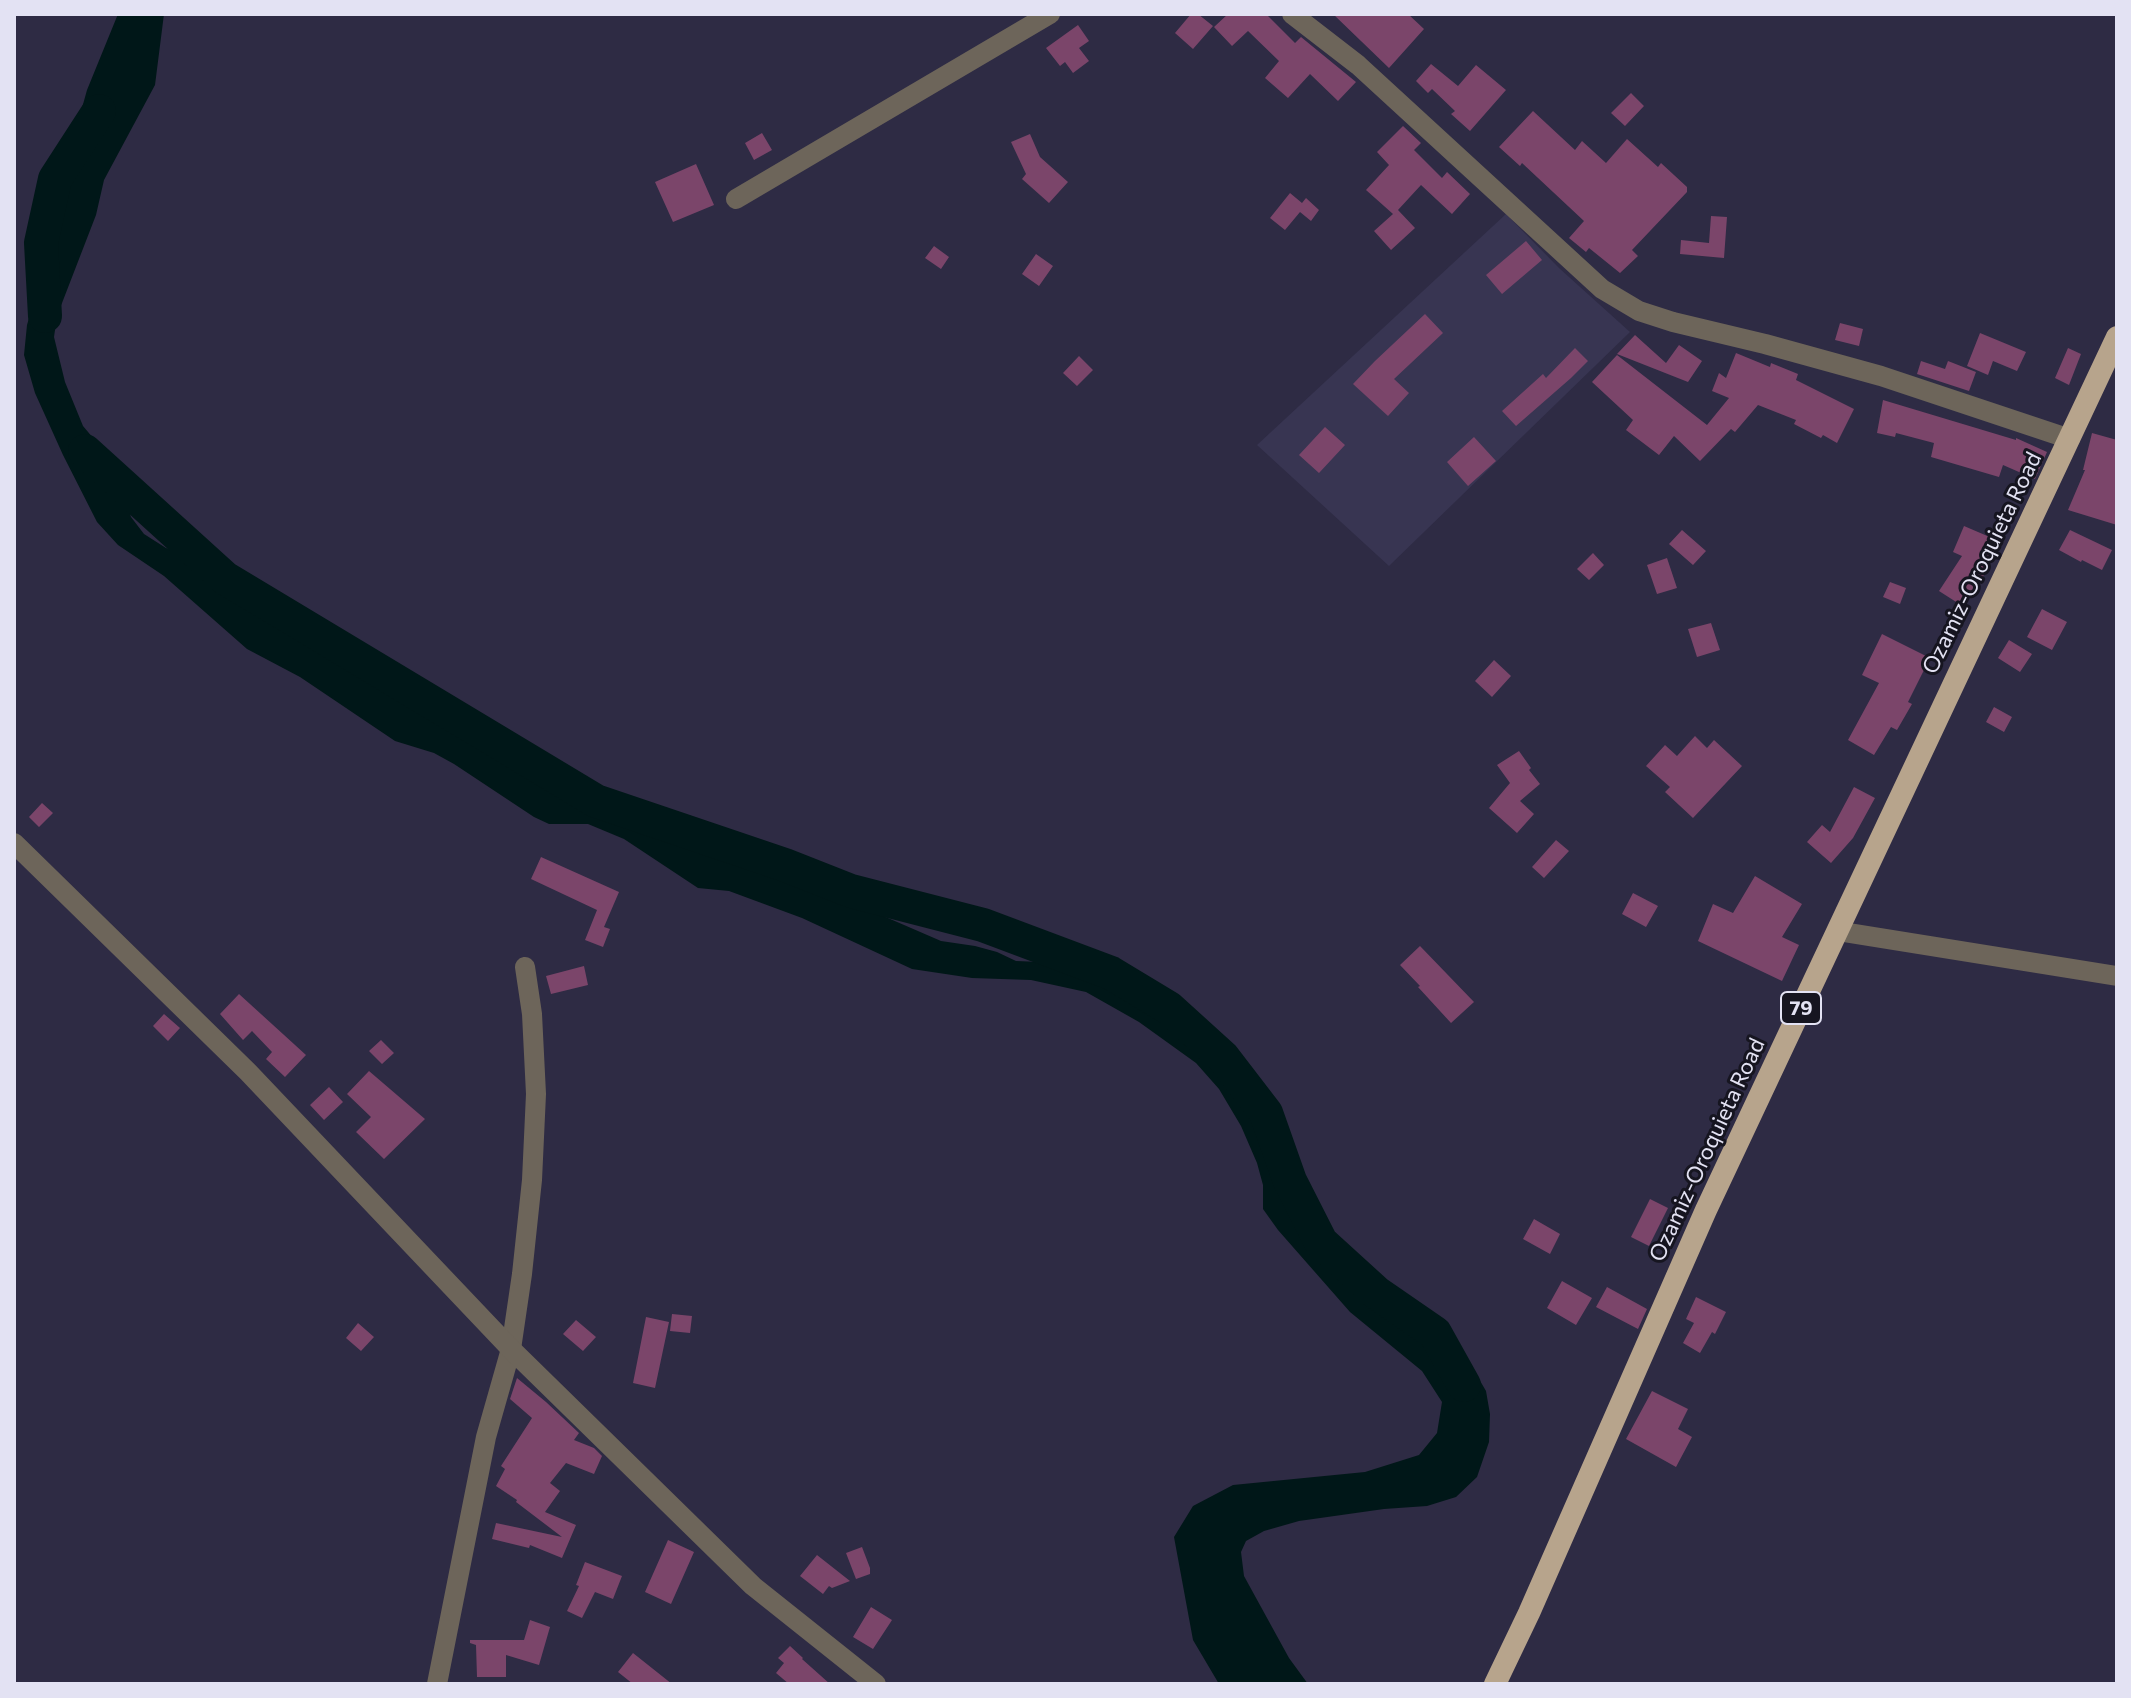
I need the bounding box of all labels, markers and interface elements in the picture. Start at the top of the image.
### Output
street label: Ozamiz-Oroquieta Road [1917,448,2047,678]
road number: 79 [1781,992,1821,1024]
street label: Ozamiz-Oroquieta Road [1644,1034,1770,1266]

